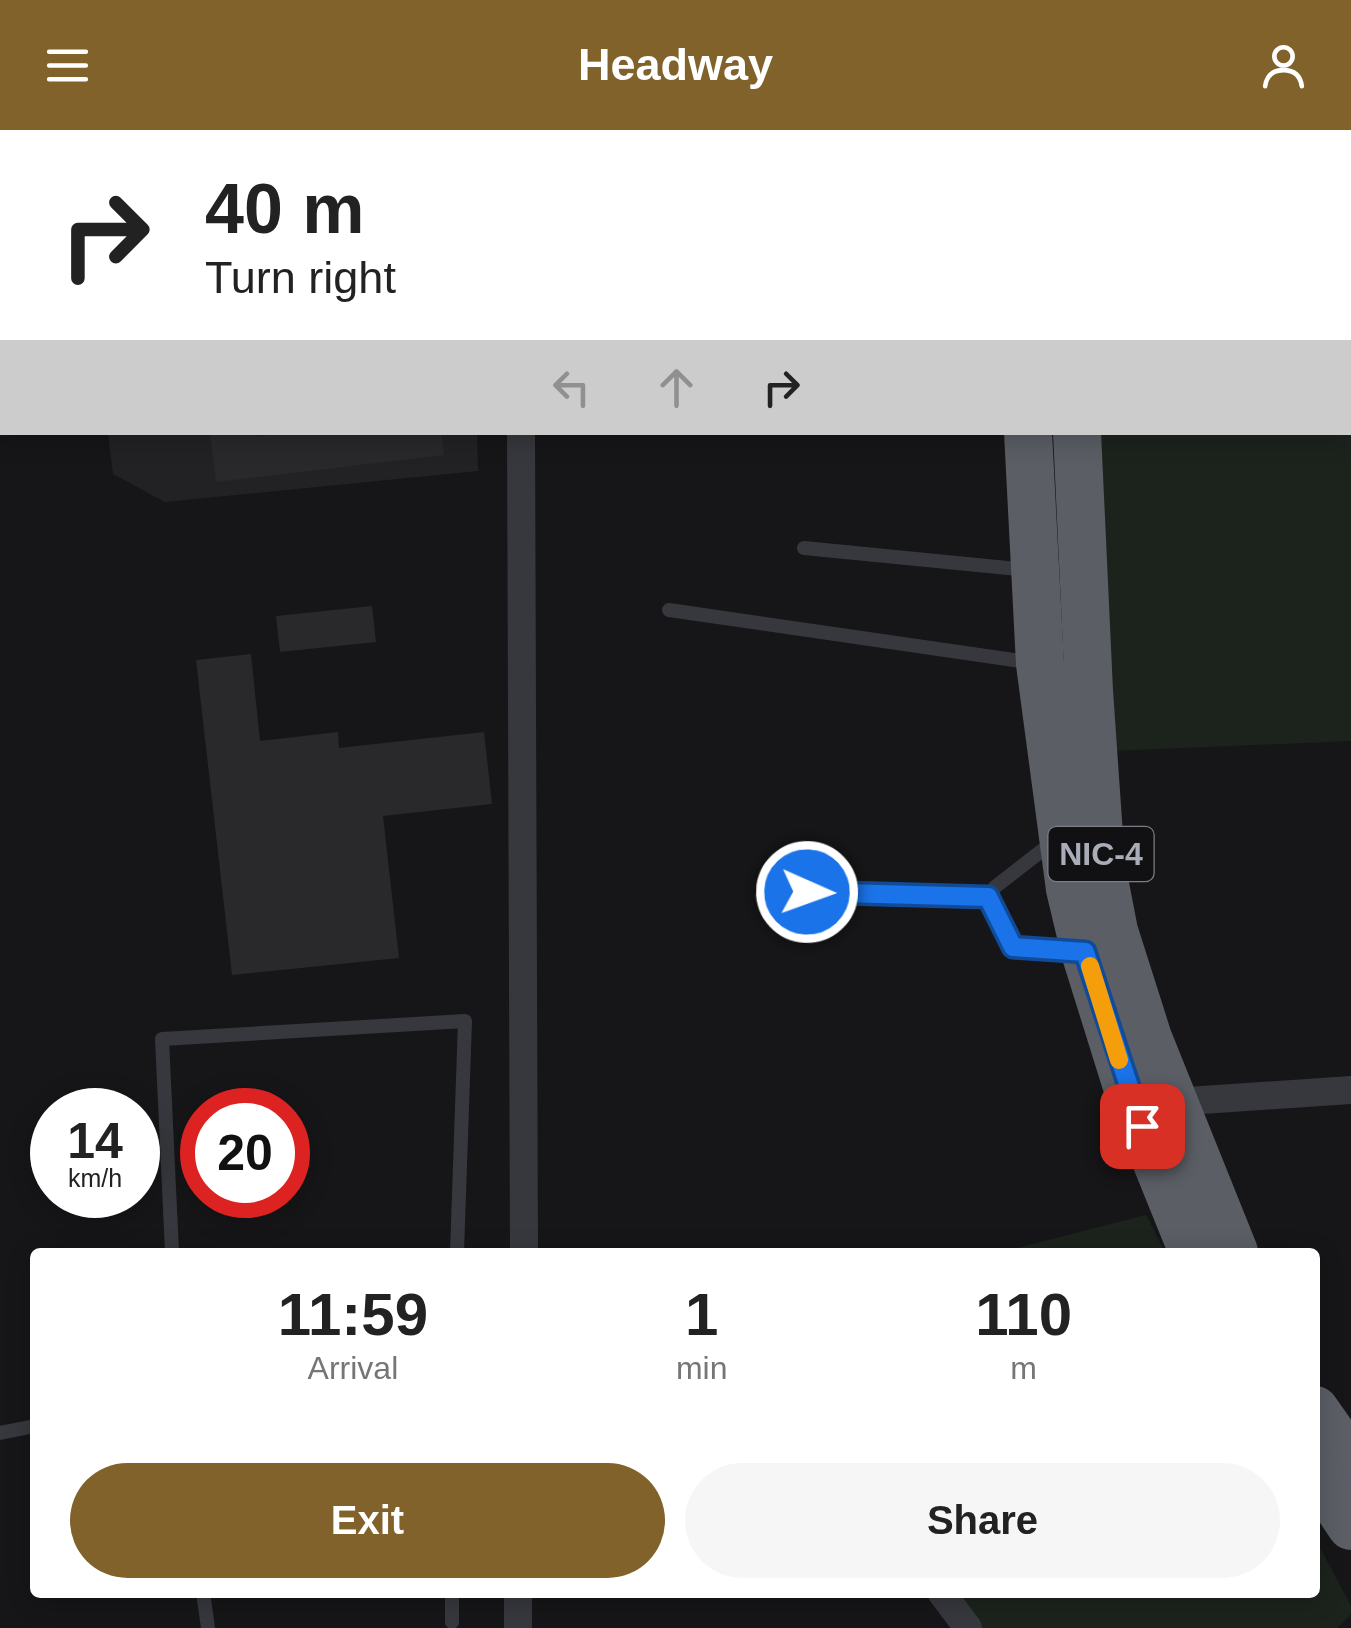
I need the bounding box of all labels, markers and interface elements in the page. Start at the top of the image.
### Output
icon: menu [40,38,95,93]
icon: person [1256,38,1311,93]
text: Headway [578,39,773,90]
icon: right [40,170,170,300]
text: 40 m [205,170,365,248]
text: Turn right [205,252,396,303]
icon: left [544,360,599,415]
icon: ahead [649,360,704,415]
icon: right [754,360,809,415]
road number: NIC-4 [1048,827,1154,881]
position arrow [755,840,859,944]
pin [1100,1084,1185,1169]
speed limit sign: 20 [180,1088,310,1218]
icon: arrive [1115,1099,1170,1154]
text: 14 [67,1113,123,1169]
text: km/h [68,1164,122,1192]
text: 11:59 [278,1281,428,1348]
text: 1 [685,1281,718,1348]
text: 110 [975,1281,1072,1348]
text: Arrival [308,1350,398,1386]
text: min [676,1350,727,1386]
text: m [1010,1350,1037,1386]
button: Exit [70,1463,665,1578]
button: Share [685,1463,1280,1578]

